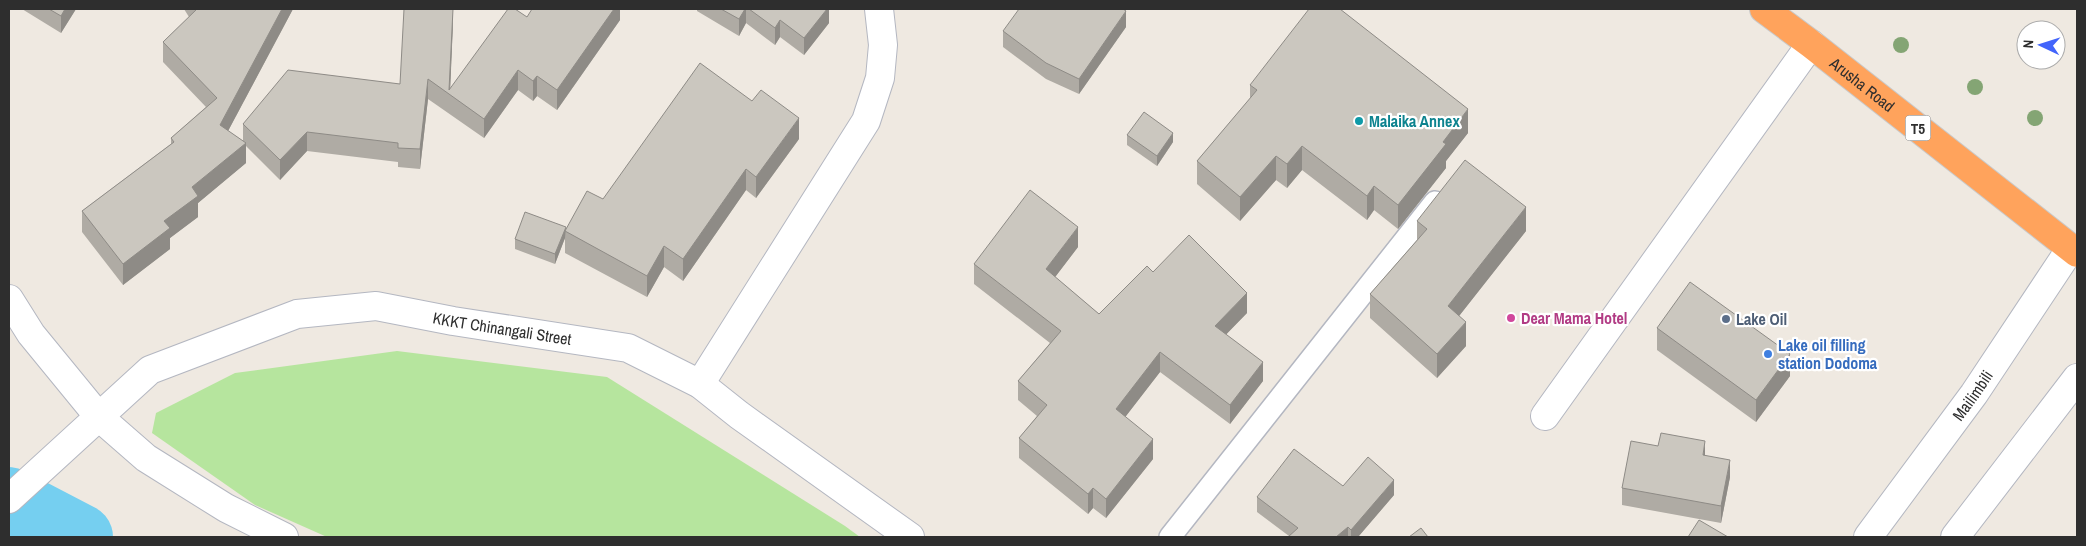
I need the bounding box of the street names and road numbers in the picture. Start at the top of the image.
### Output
street label: Arusha Road [1825,51,1899,117]
road number: T5 [1906,116,1930,140]
street label: KKKT Chinangali Street [431,306,573,350]
street label: Mailimbili [1947,366,1998,425]

